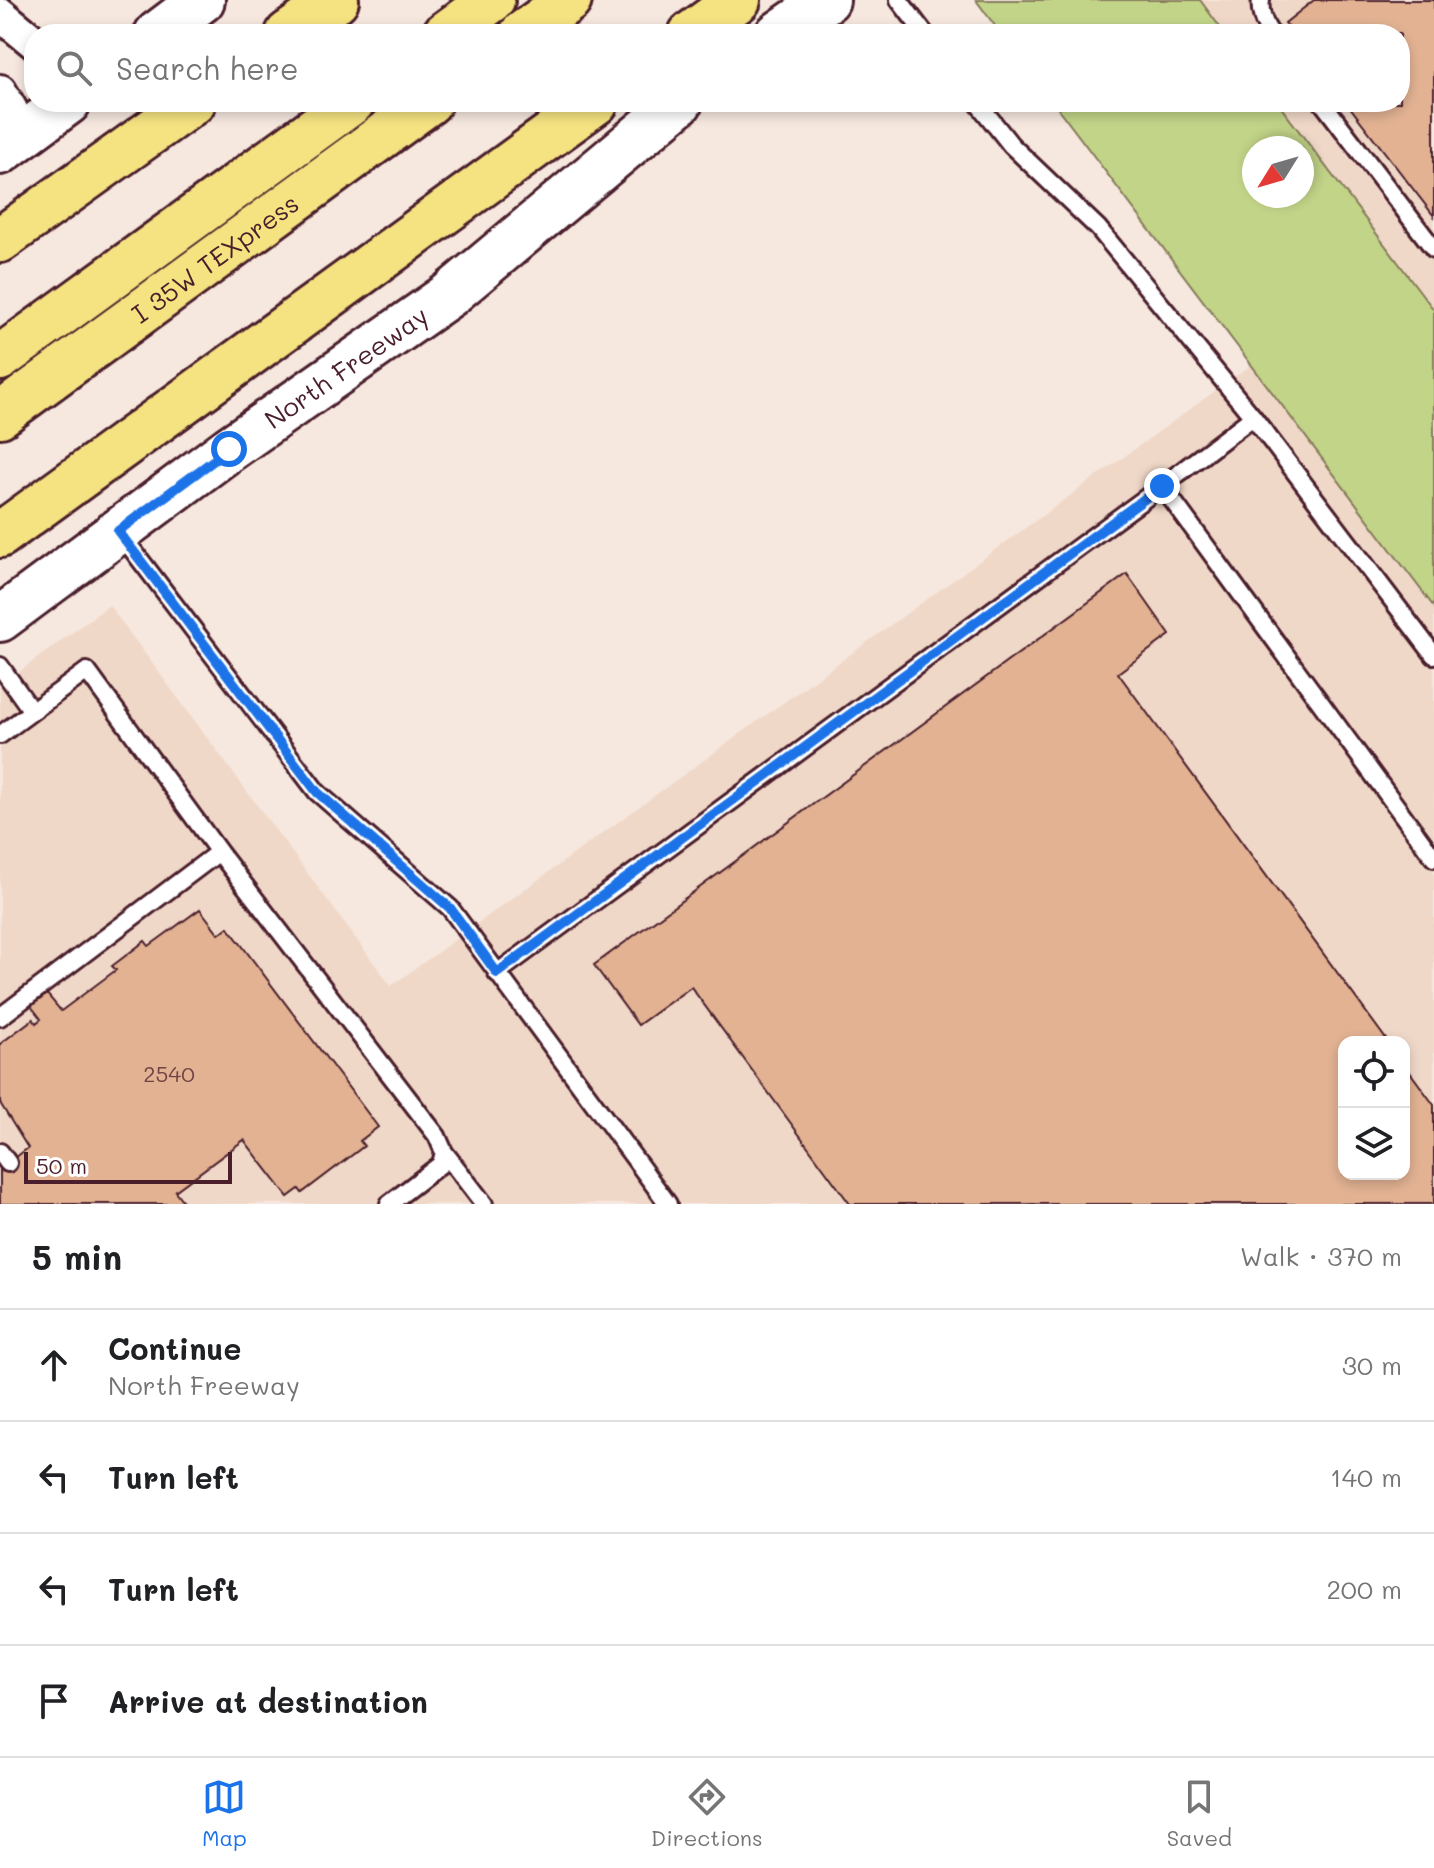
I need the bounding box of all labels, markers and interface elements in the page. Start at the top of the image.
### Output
search box [24,24,1410,112]
icon: search [52,46,96,90]
text: Search here [116,48,299,88]
north arrow [1242,136,1314,208]
street label: I 35W TEXpress [125,186,305,330]
street label: North Freeway [258,298,434,436]
route start [211,431,247,467]
route end [1144,468,1180,504]
map controls [1338,1036,1410,1180]
button: locate [1338,1036,1410,1108]
house number: 2540 [143,1059,195,1088]
button: layers [1338,1108,1410,1180]
scale bar [24,1148,232,1184]
text: 50 m [36,1151,87,1180]
text: 5 min [32,1234,122,1279]
text: Walk · 370 m [1240,1239,1402,1273]
text: Continue [108,1328,241,1368]
icon: ahead [32,1343,76,1387]
text: 30 m [1342,1348,1402,1382]
text: North Freeway [108,1368,300,1402]
icon: left [32,1455,76,1499]
text: Turn left [108,1457,239,1497]
text: 140 m [1330,1460,1402,1494]
icon: left [32,1567,76,1611]
text: Turn left [108,1569,239,1609]
text: 200 m [1326,1572,1402,1606]
icon: arrive [32,1679,76,1723]
text: Arrive at destination [108,1681,428,1721]
tab: Map [202,1775,247,1852]
tab: Directions [651,1775,763,1852]
tab: Saved [1167,1775,1232,1852]

